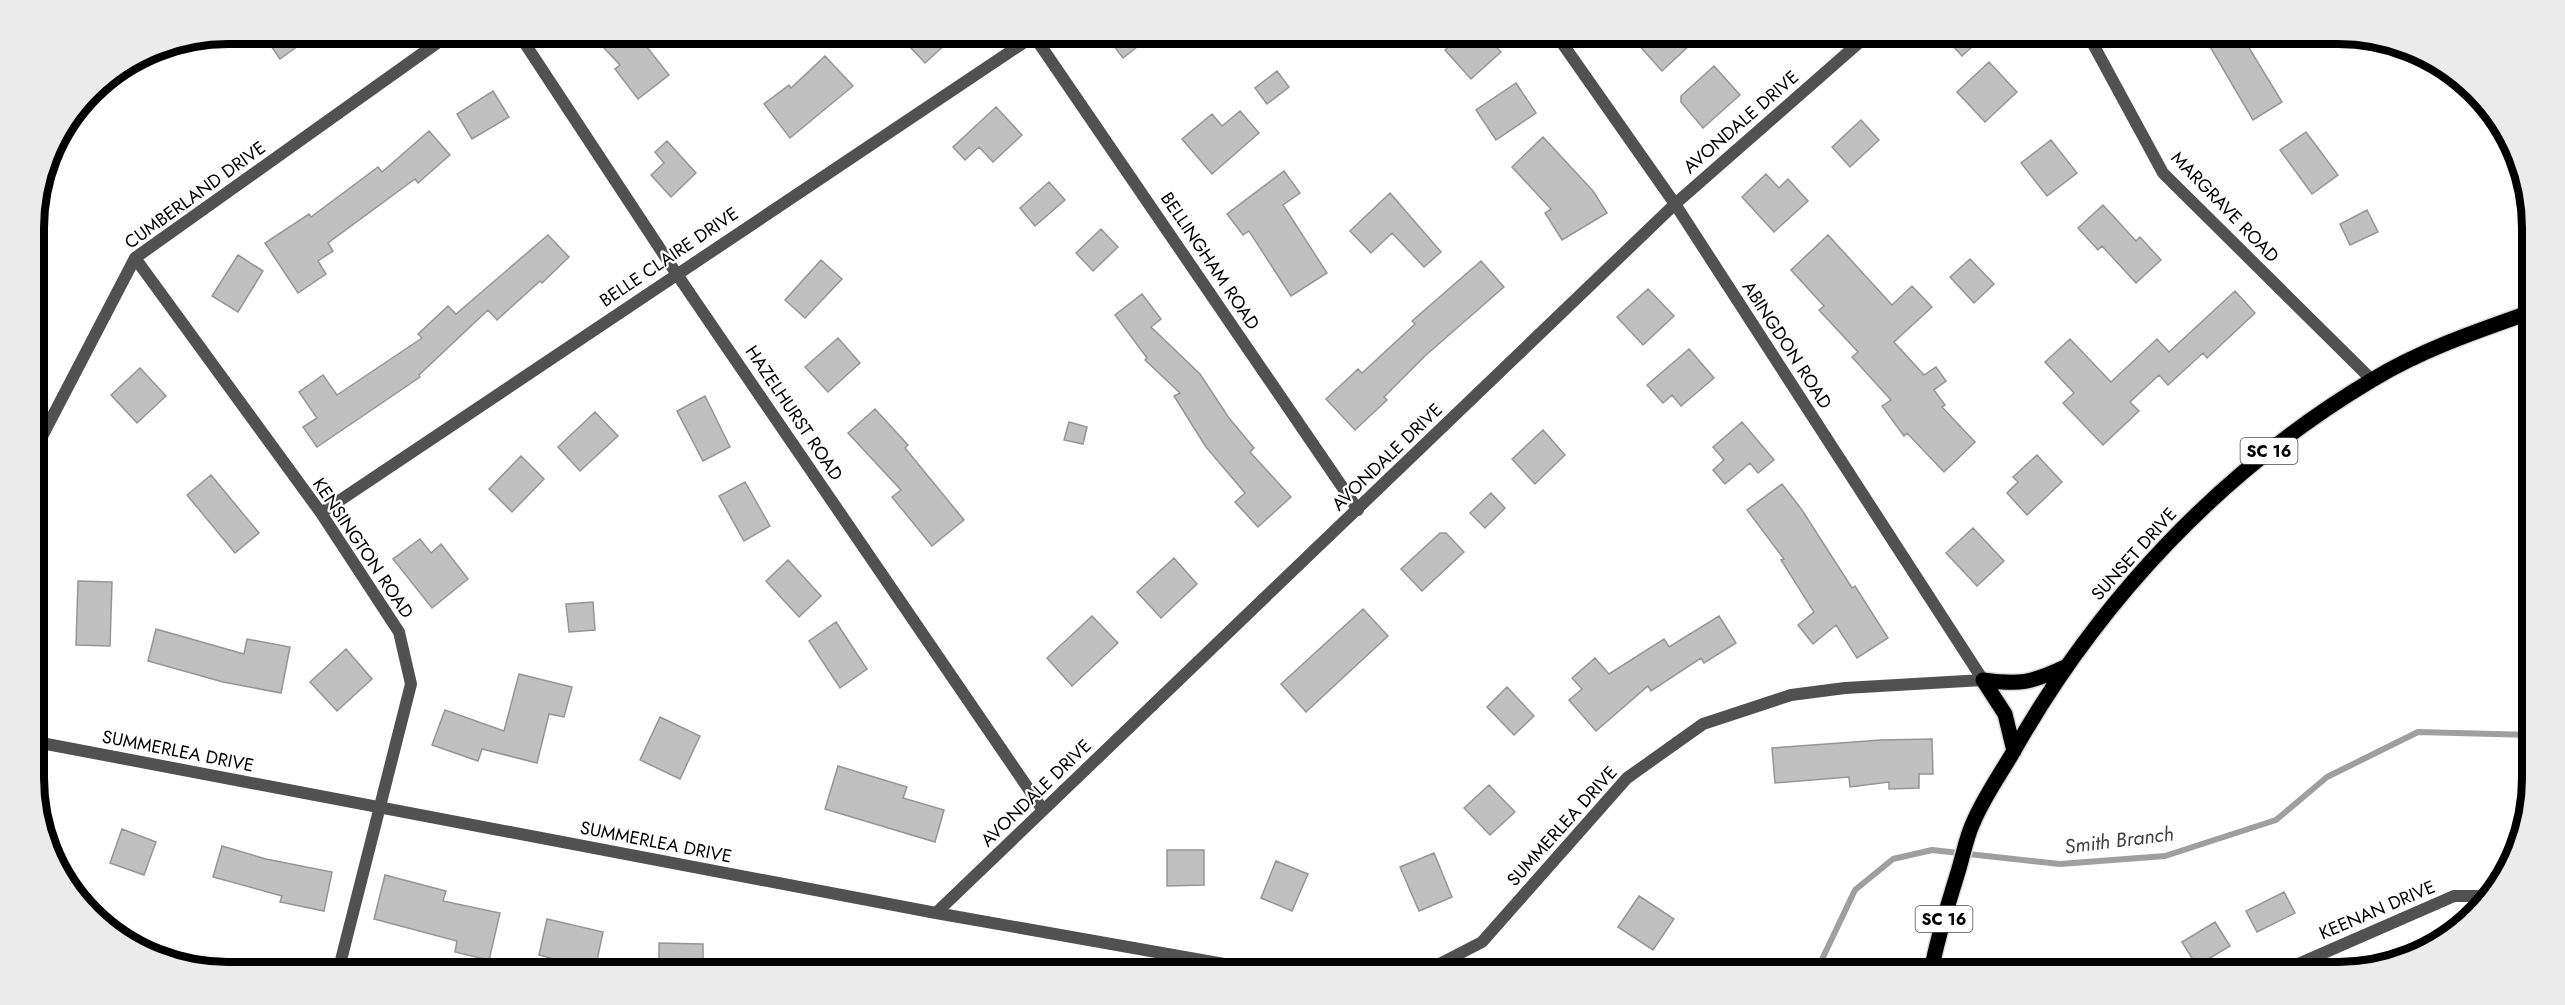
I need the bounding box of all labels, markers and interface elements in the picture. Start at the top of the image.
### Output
street label: AVONDALE DRIVE [1678,65,1804,179]
street label: CUMBERLAND DRIVE [119,135,271,255]
street label: MARGRAVE ROAD [2165,146,2285,268]
street label: BELLINGHAM ROAD [1154,187,1266,335]
street label: BELLE CLAIRE DRIVE [594,201,744,313]
street label: ABINGDON ROAD [1736,276,1838,414]
street label: HAZELHURST ROAD [739,340,849,486]
street label: AVONDALE DRIVE [1326,397,1448,517]
road number: SC 16 [2240,438,2298,464]
street label: KENSINGTON ROAD [306,473,420,623]
street label: SUNSET DRIVE [2085,502,2183,606]
street label: SUMMERLEA DRIVE [100,724,256,778]
street label: AVONDALE DRIVE [975,733,1097,853]
street label: SUMMERLEA DRIVE [1501,760,1623,892]
street label: SUMMERLEA DRIVE [578,815,734,869]
water label: Smith Branch [2063,819,2175,862]
street label: KEENAN DRIVE [2315,874,2439,946]
road number: SC 16 [1916,906,1972,932]

